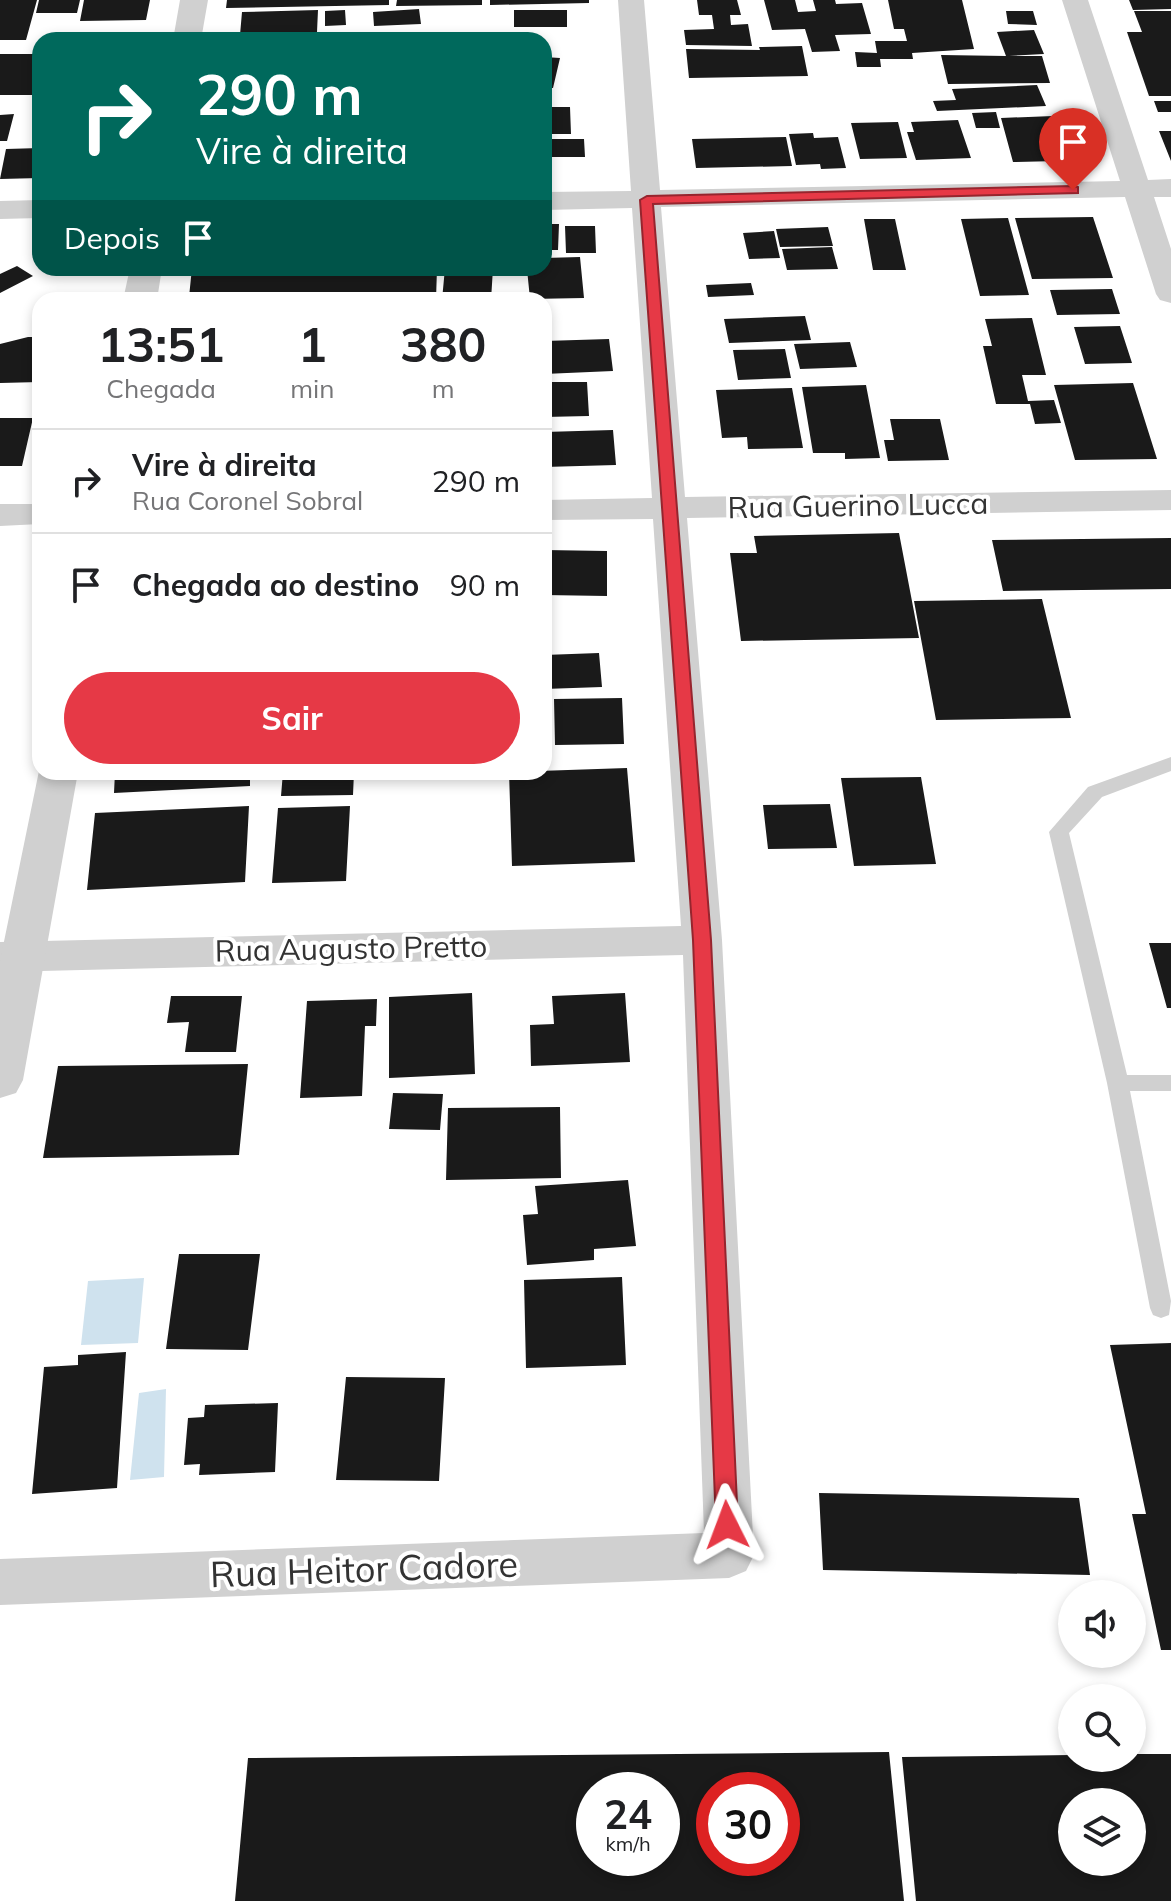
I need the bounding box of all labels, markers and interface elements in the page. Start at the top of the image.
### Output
text: 290 m [196,59,363,129]
icon: right [64,64,168,168]
pin [1039,108,1107,190]
icon: arrive [1051,120,1095,164]
text: Vire à direita [196,128,408,173]
icon: arrive [176,216,220,260]
text: Depois [64,219,160,257]
text: 13:51 [98,314,225,374]
text: 1 [298,314,327,374]
text: 380 [400,314,486,374]
text: Chegada [106,372,216,405]
text: min [290,372,334,405]
text: m [432,372,455,405]
text: Vire à direita [132,446,317,484]
icon: right [64,459,108,503]
text: 290 m [432,462,520,500]
text: Rua Coronel Sobral [132,484,363,517]
street label: Rua Guerino Lucca [727,484,989,526]
icon: arrive [64,563,108,607]
text: Chegada ao destino [132,566,419,604]
text: 90 m [450,566,520,604]
button: Sair [64,672,520,764]
street label: Rua Augusto Pretto [214,927,488,969]
position arrow [685,1483,769,1567]
street label: Rua Heitor Cadore [209,1541,519,1596]
map controls [1058,1580,1146,1876]
button: sound [1058,1580,1146,1668]
button: search [1058,1684,1146,1772]
speed limit sign: 30 [696,1772,800,1876]
button: layers [1058,1788,1146,1876]
text: 24 [604,1789,652,1839]
text: km/h [605,1831,651,1856]

